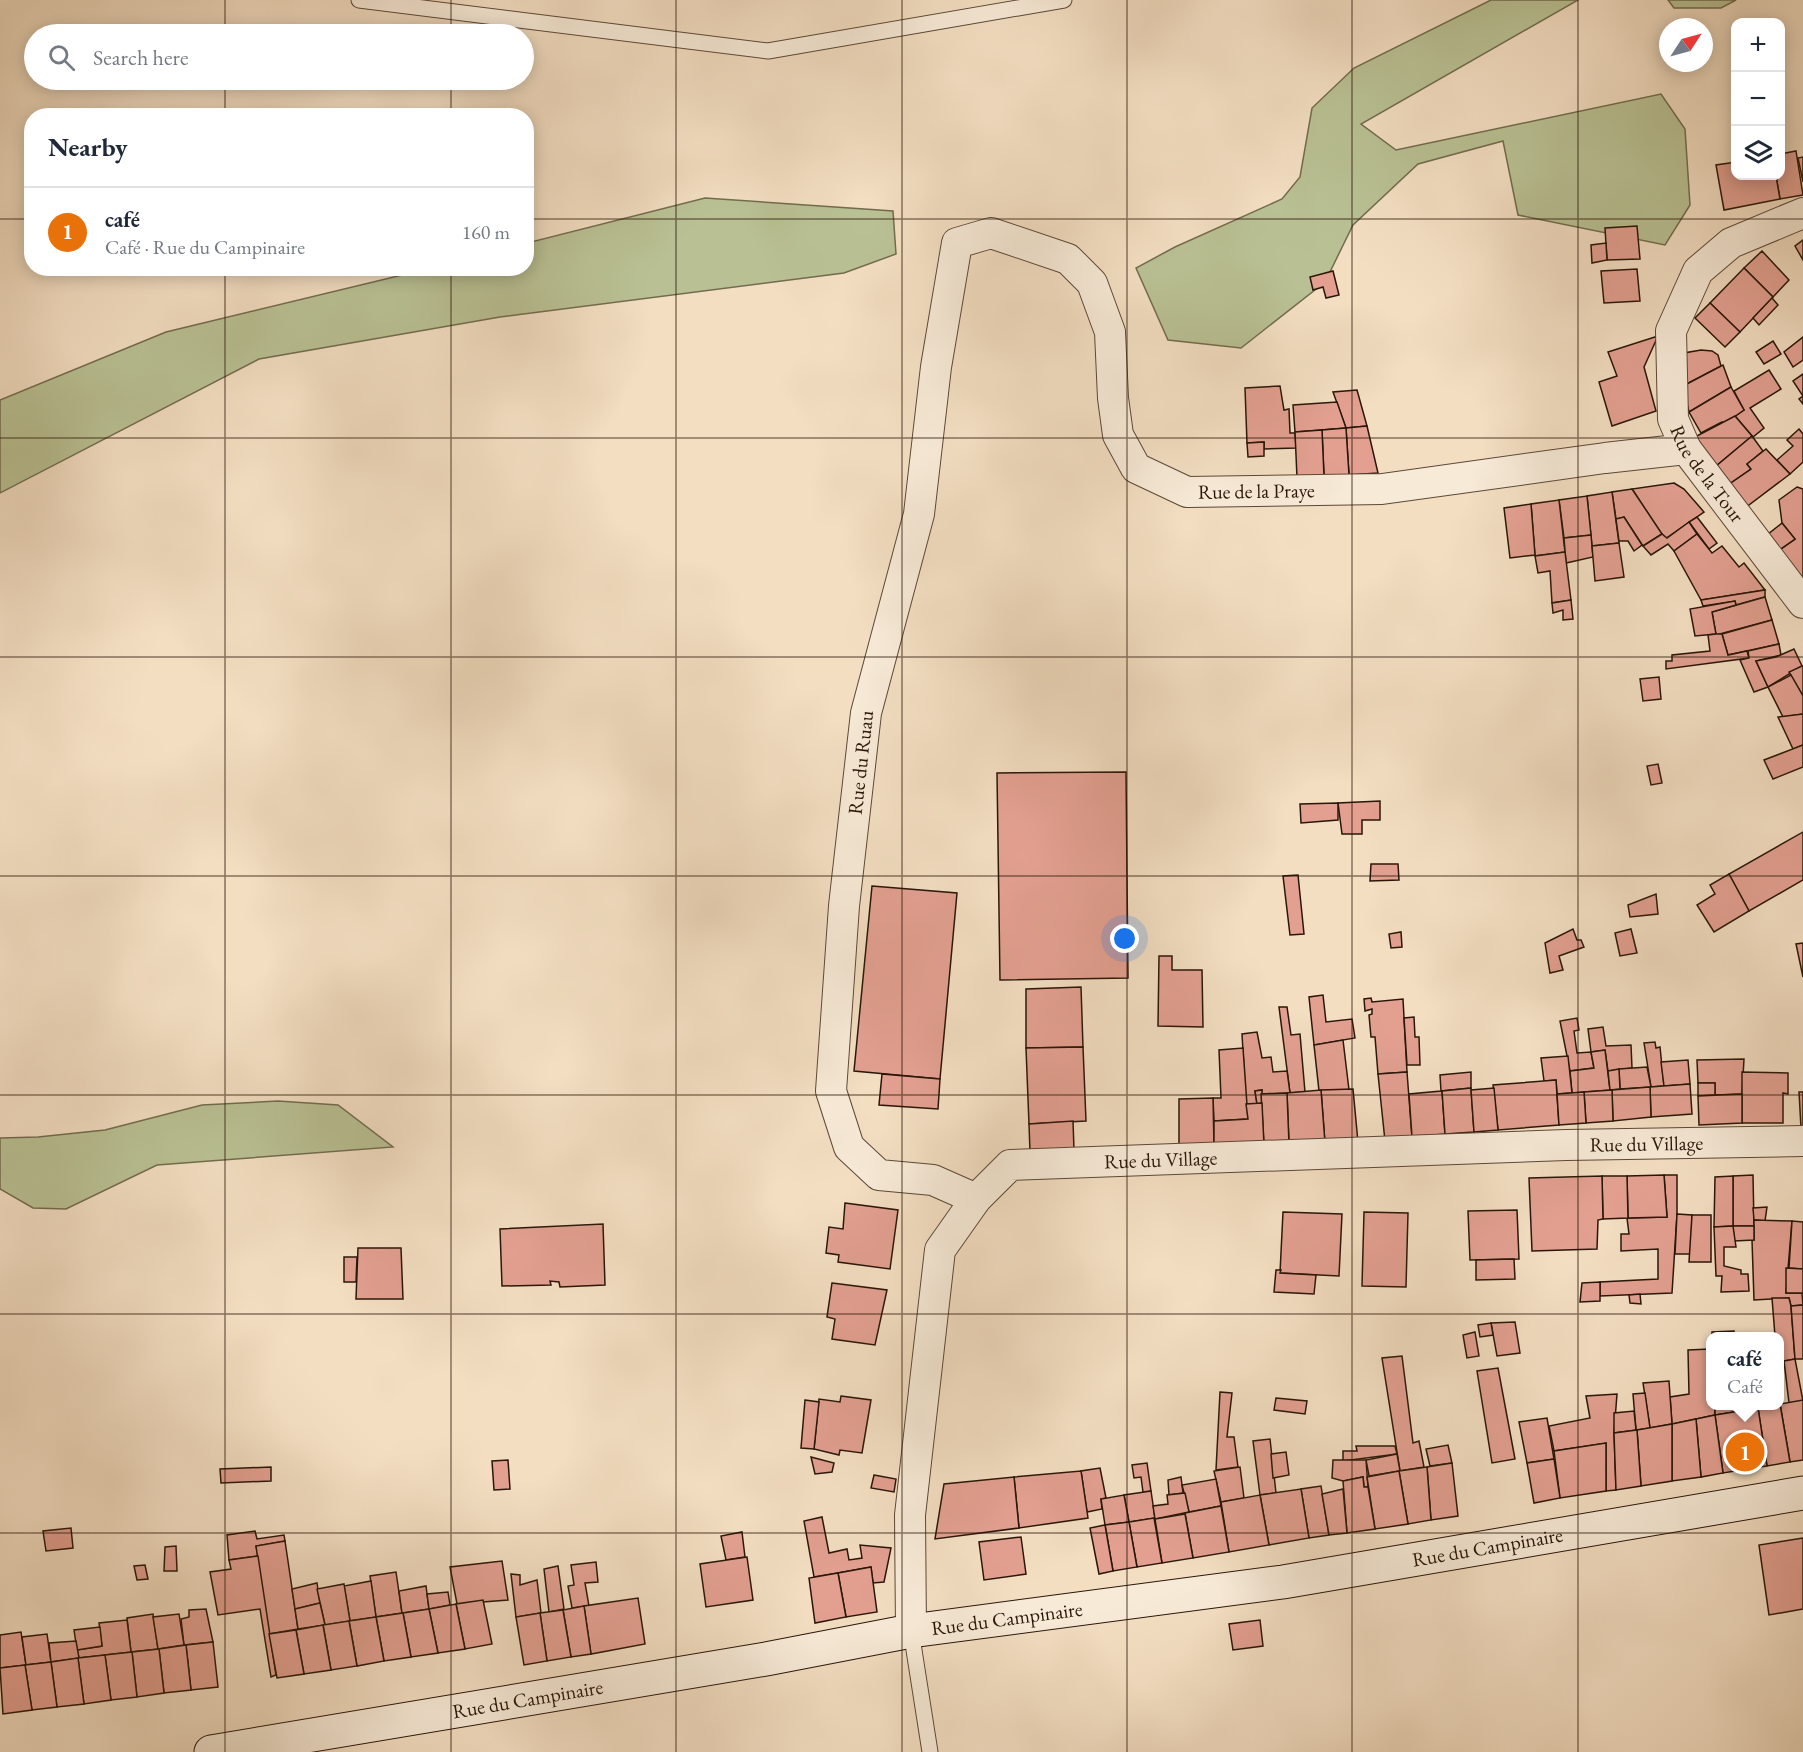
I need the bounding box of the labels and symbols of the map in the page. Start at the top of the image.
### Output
north arrow [1659,18,1713,72]
street label: Rue de la Tour [1664,421,1750,528]
street label: Rue de la Praye [1198,477,1315,505]
street label: Rue du Ruau [842,709,879,816]
your location [1110,924,1139,953]
street label: Rue du Village [1590,1130,1704,1158]
street label: Rue du Village [1104,1145,1218,1175]
pin: 1 [1726,1430,1764,1474]
street label: Rue du Campinaire [1410,1521,1565,1573]
street label: Rue du Campinaire [930,1596,1084,1641]
street label: Rue du Campinaire [450,1674,605,1724]

